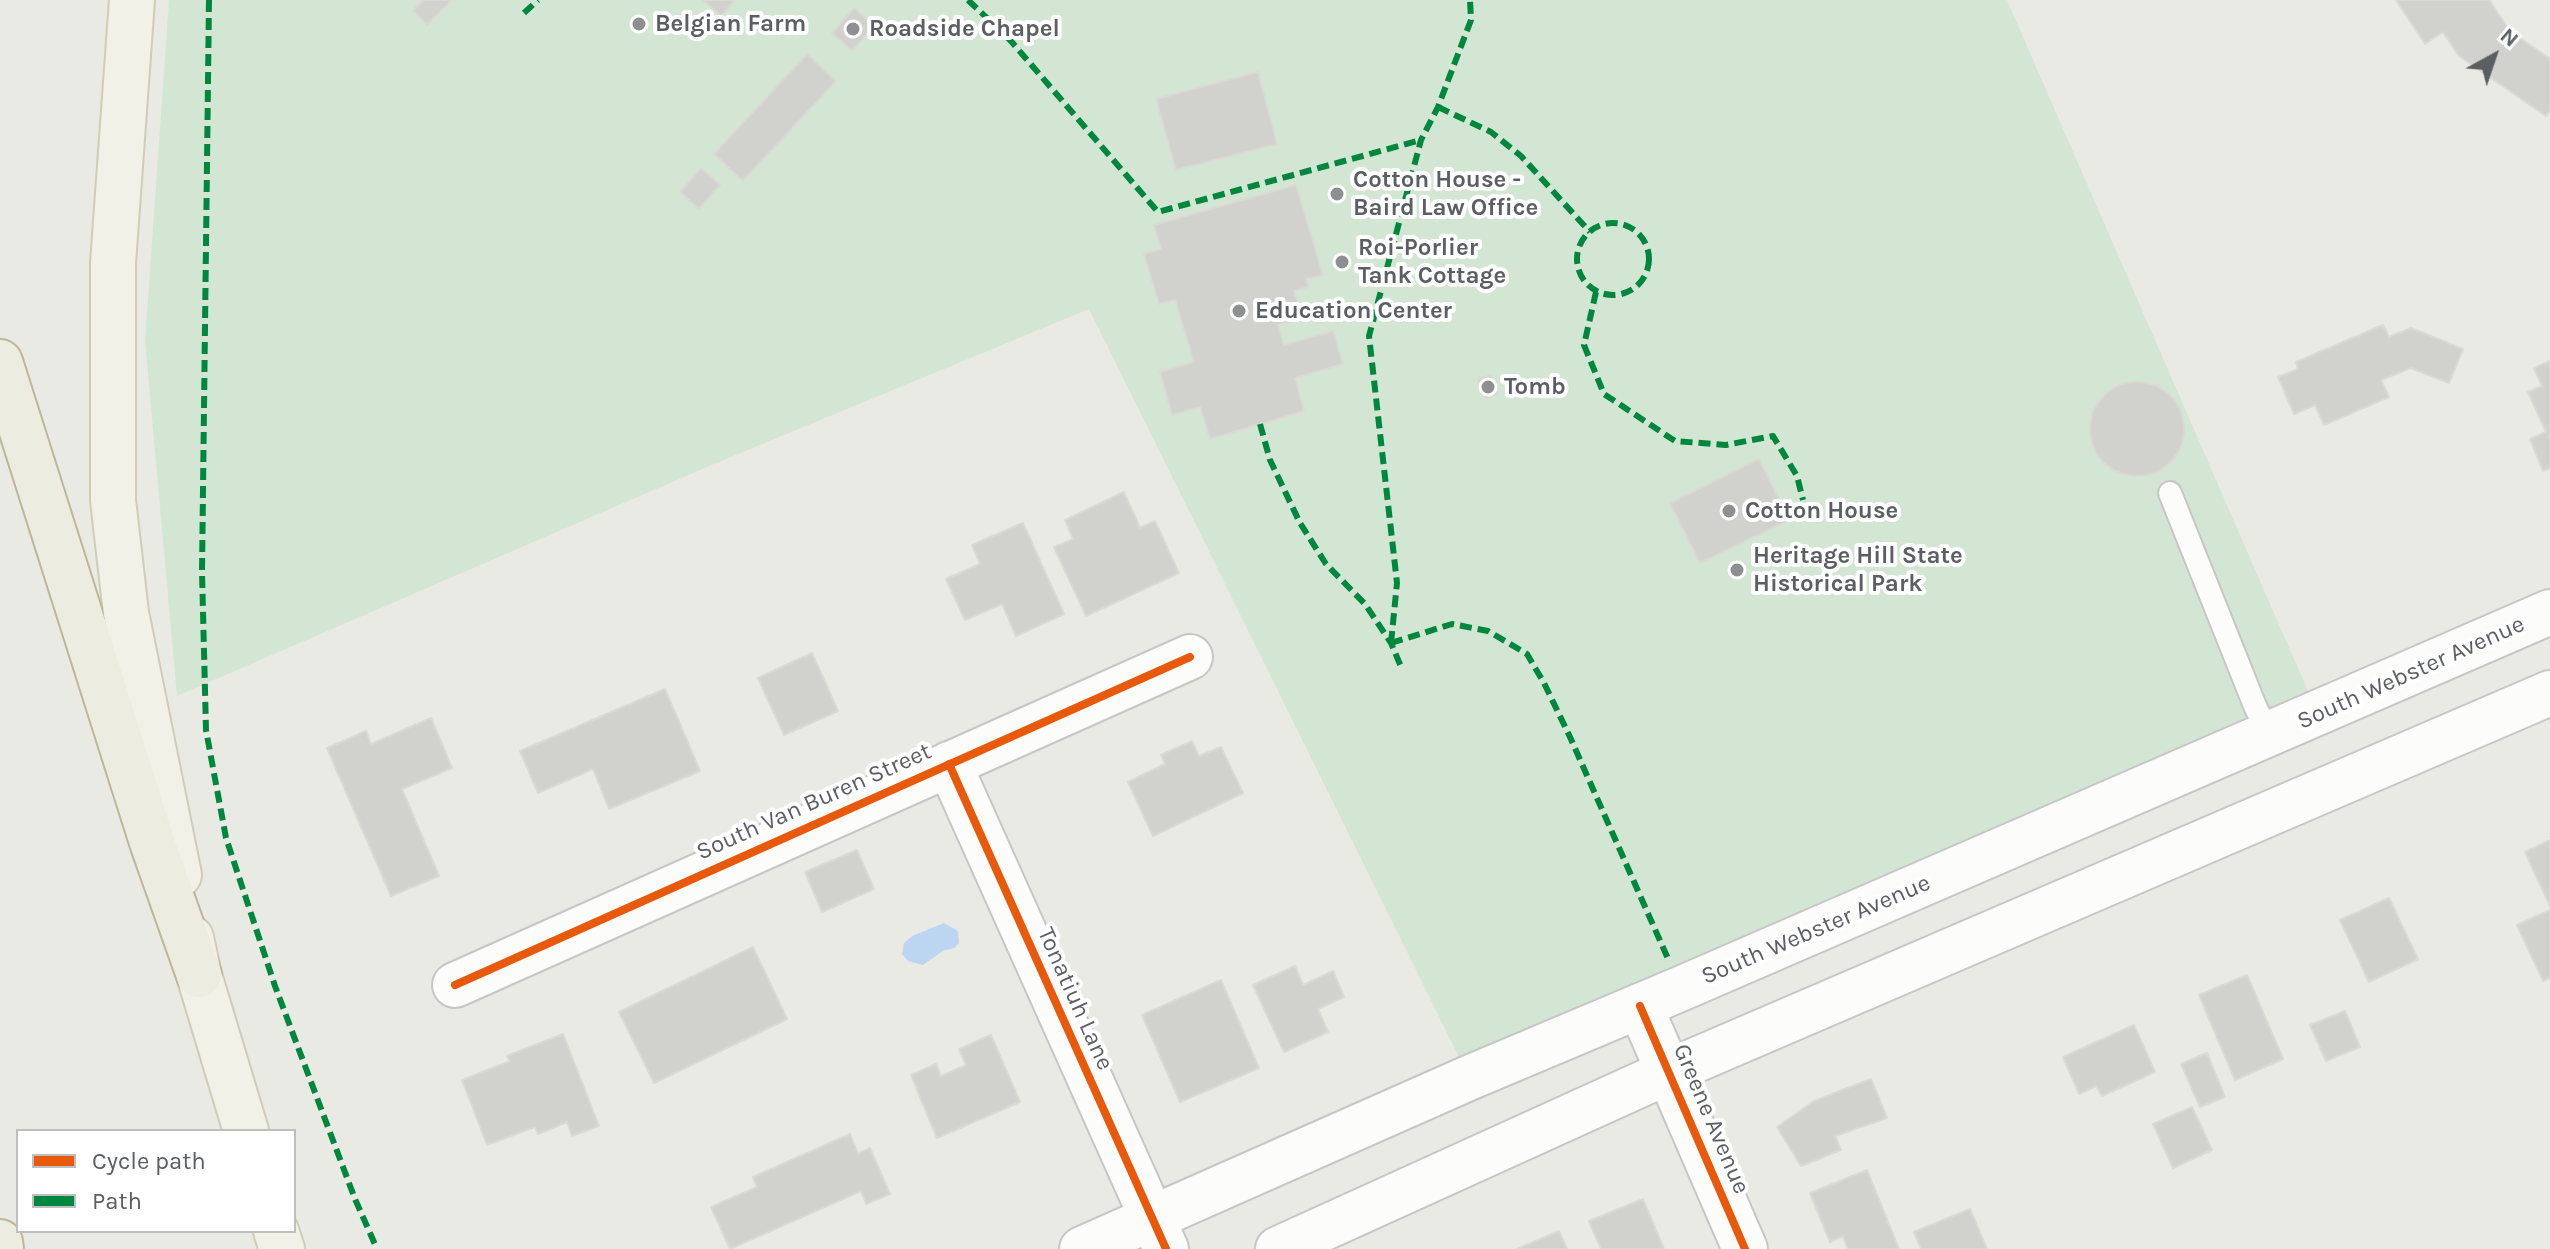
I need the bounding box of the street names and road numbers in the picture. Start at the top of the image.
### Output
street label: South Webster Avenue [2293,610,2529,736]
street label: South Van Buren Street [692,737,936,867]
street label: South Webster Avenue [1697,869,1935,991]
street label: Tonatiuh Lane [1031,923,1119,1075]
street label: Greene Avenue [1666,1040,1756,1198]

